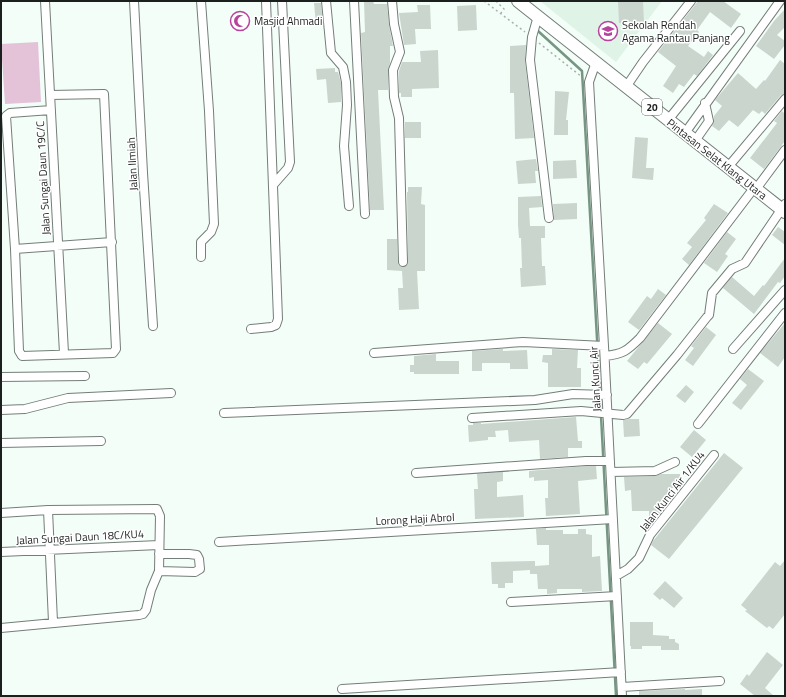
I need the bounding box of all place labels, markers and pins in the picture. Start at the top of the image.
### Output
mosque icon: Masjid Ahmadi [229,10,251,32]
place label: Masjid Ahmadi [254,13,322,29]
place label: Sekolah Rendah Agama Rantau Panjang [622,17,730,46]
school or university icon: Sekolah Rendah Agama Rantau Panjang [597,20,619,42]

